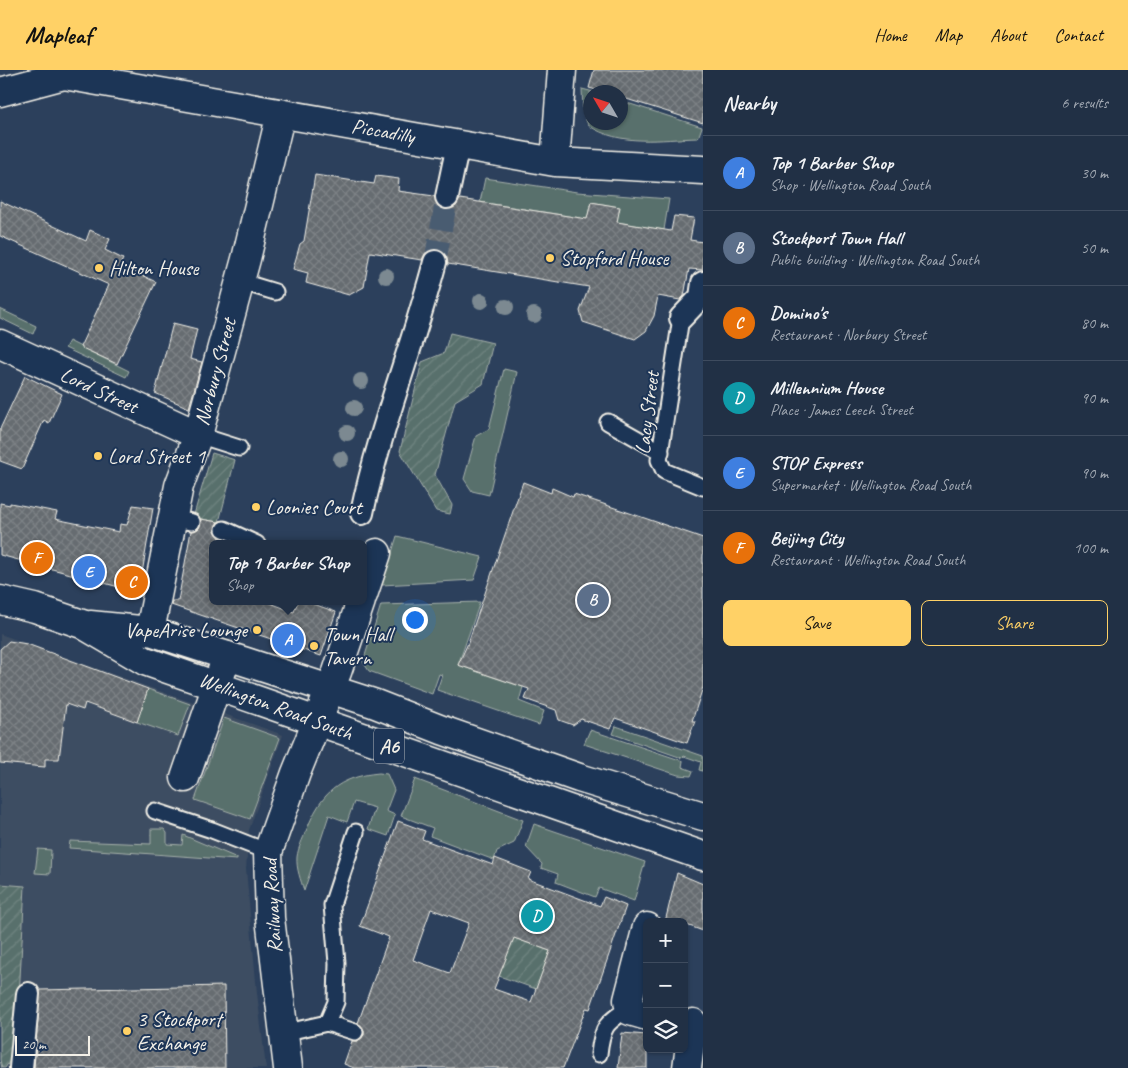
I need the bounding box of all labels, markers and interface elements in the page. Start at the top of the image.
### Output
text: Mapleaf [25,20,92,50]
text: Home [874,24,907,46]
text: Map [935,24,962,46]
text: About [990,24,1026,46]
text: Contact [1054,24,1103,46]
north arrow [583,85,628,130]
text: Nearby [723,90,776,116]
text: 6 results [1061,93,1108,113]
street label: Piccadilly [349,113,418,150]
text: Top 1 Barber Shop [770,151,893,175]
text: A [735,163,743,183]
text: 30 m [1081,163,1108,183]
text: Shop · Wellington Road South [770,175,931,195]
text: Stockport Town Hall [770,226,902,250]
text: B [735,238,743,258]
text: 50 m [1081,238,1108,258]
place label: Stopford House [560,245,670,271]
text: Public building · Wellington Road South [770,250,980,270]
marker: Stopford House [544,252,556,264]
place label: Hilton House [109,255,200,281]
marker: Hilton House [93,262,105,274]
text: Domino's [770,301,827,325]
text: C [735,313,743,333]
text: 80 m [1081,313,1108,333]
street label: Norbury Street [188,314,242,428]
text: Restaurant · Norbury Street [770,325,926,345]
street label: Lord Street [56,361,144,420]
street label: Lacy Street [629,368,665,456]
text: Millennium House [770,376,883,400]
text: D [734,388,744,408]
text: 90 m [1081,388,1108,408]
text: Place · James Leech Street [770,400,913,420]
place label: Lord Street 1 [108,443,207,469]
marker: Lord Street 1 [92,450,104,462]
text: STOP Express [770,451,862,475]
text: E [735,463,743,483]
text: 90 m [1081,463,1108,483]
text: Supermarket · Wellington Road South [770,475,972,495]
place label: Loonies Court [266,494,364,520]
marker: Loonies Court [250,501,262,513]
text: Beijing City [770,526,844,550]
text: F [735,538,743,558]
text: 100 m [1074,538,1108,558]
pin: F [21,539,53,577]
popup [209,540,367,605]
text: Restaurant · Wellington Road South [770,550,966,570]
text: Top 1 Barber Shop [226,551,350,575]
pin: E [73,553,105,591]
pin: C [116,563,148,601]
text: Shop [226,575,254,595]
pin: B [577,581,609,619]
button: Save [723,600,911,646]
button: Share [921,600,1108,646]
your location [402,607,428,633]
place label: VapeArise Lounge [125,617,249,643]
pin: A [272,621,304,659]
place label: Town Hall Tavern [324,621,395,671]
marker: VapeArise Lounge [251,624,263,636]
marker: Town Hall Tavern [308,640,320,652]
street label: Wellington Road South [196,666,357,746]
road number: A6 [374,728,404,764]
street label: Railway Road [256,854,287,954]
pin: D [521,897,553,935]
map controls [643,918,688,1053]
button: + [643,918,688,963]
button: − [643,963,688,1008]
place label: 3 Stockport Exchange [137,1006,224,1056]
button: layers [643,1008,688,1053]
marker: 3 Stockport Exchange [121,1025,133,1037]
scale bar [15,1033,90,1056]
text: 20 m [22,1036,46,1053]

